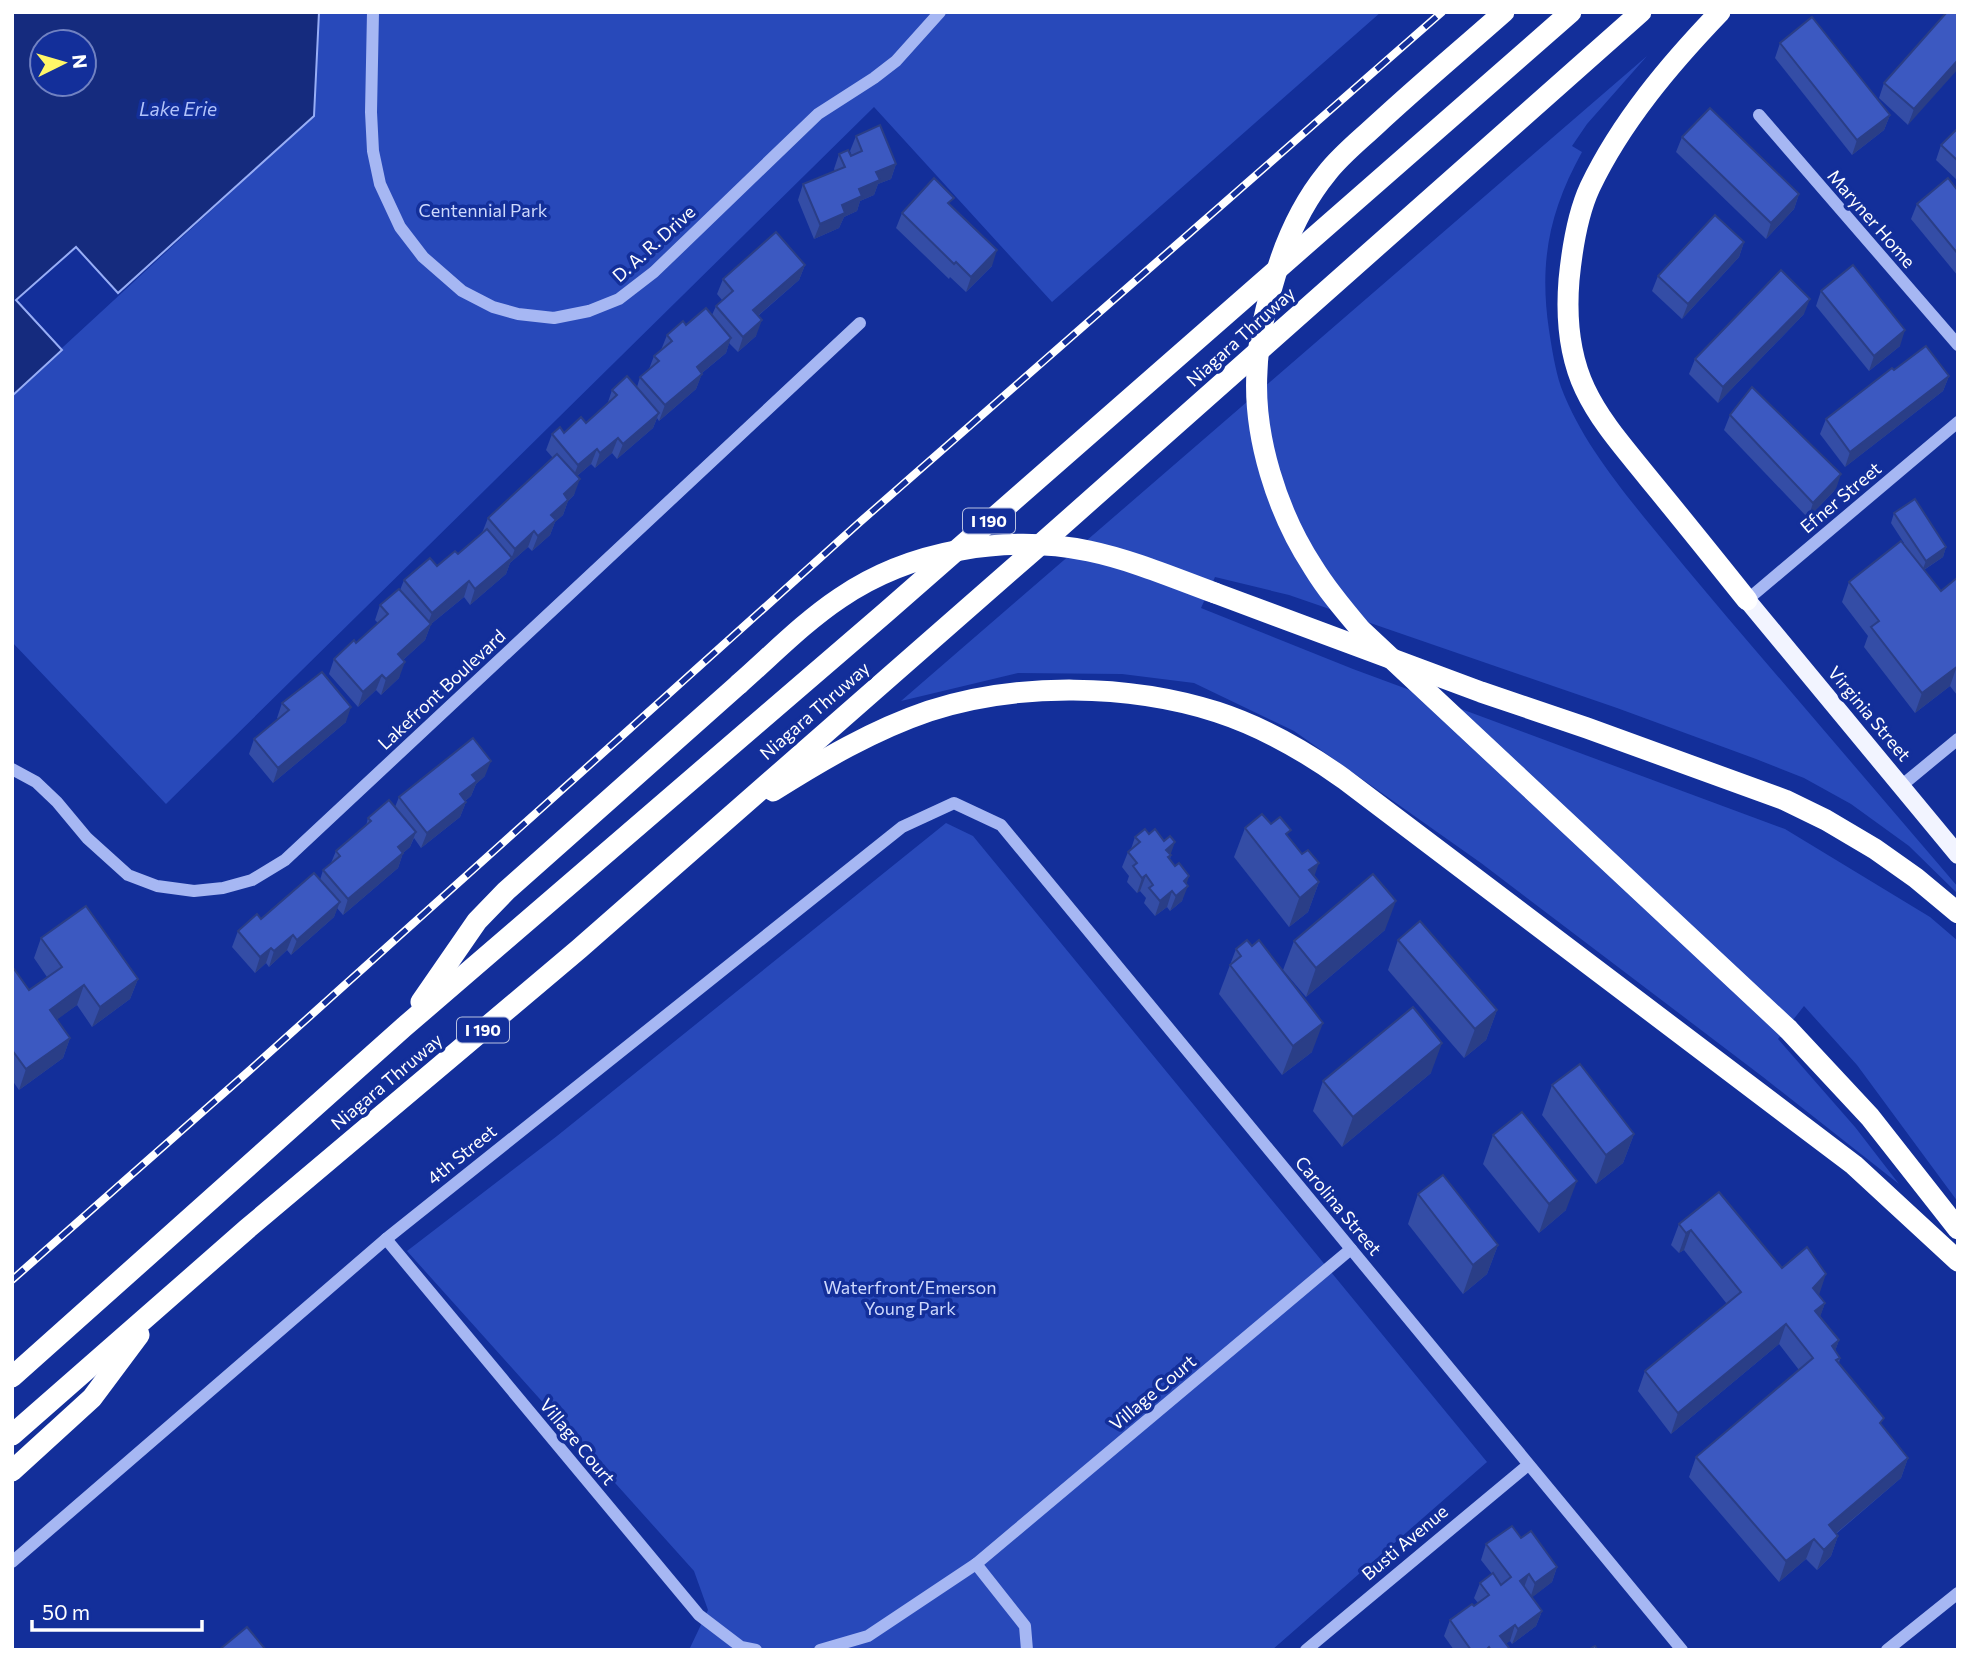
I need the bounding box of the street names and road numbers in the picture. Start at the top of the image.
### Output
street label: Maryner Home [1823,165,1920,272]
street label: D. A. R. Drive [607,200,699,286]
street label: Niagara Thruway [1182,282,1299,391]
street label: Efner Street [1795,457,1885,537]
road number: I 190 [963,508,1015,534]
street label: Lakefront Boulevard [373,625,510,754]
street label: Niagara Thruway [755,657,874,764]
street label: Virginia Street [1824,661,1916,765]
road number: I 190 [457,1018,509,1042]
street label: Niagara Thruway [326,1028,446,1134]
street label: 4th Street [422,1120,500,1189]
street label: Carolina Street [1291,1151,1387,1259]
street label: Village Court [1105,1350,1200,1435]
street label: Village Court [535,1394,620,1489]
street label: Busti Avenue [1357,1500,1452,1584]

